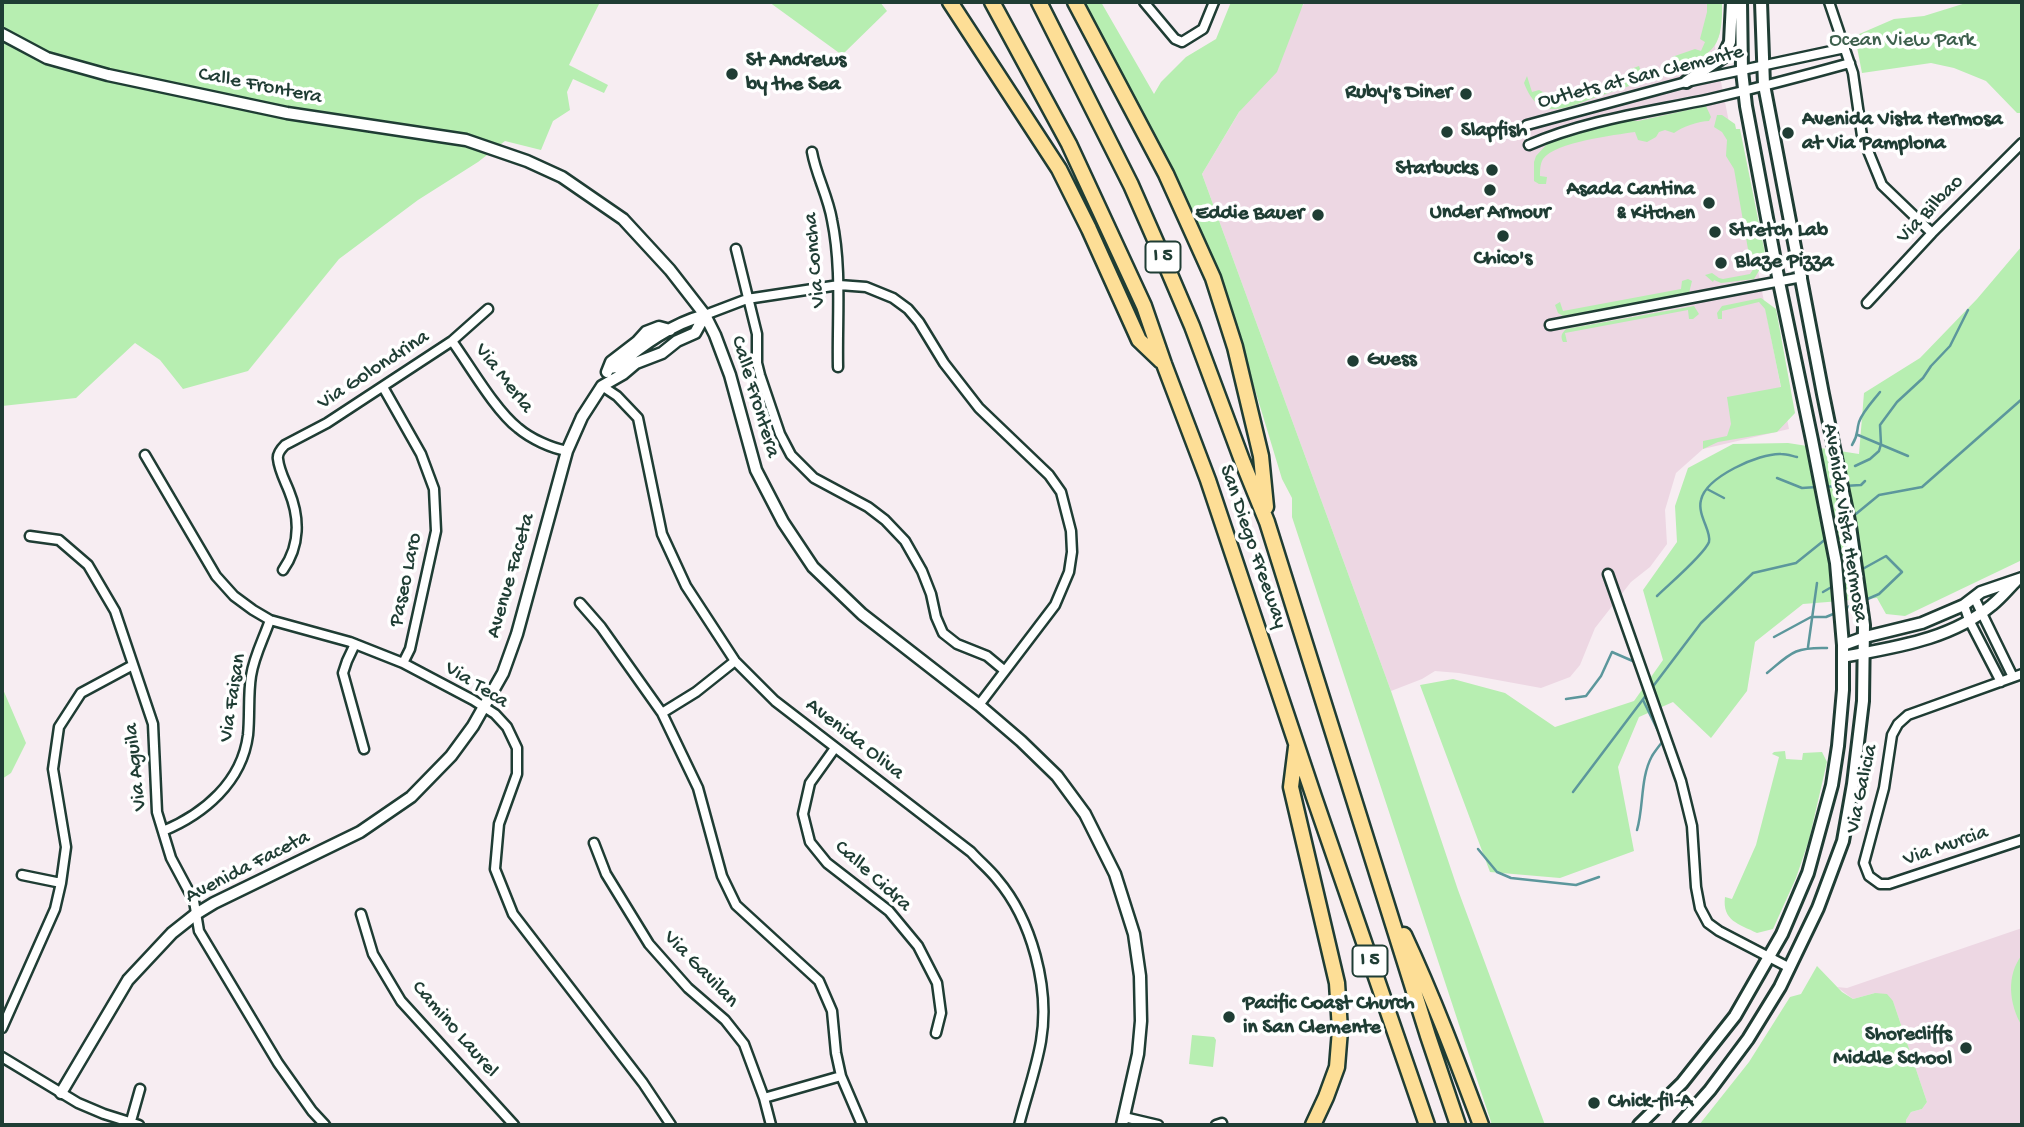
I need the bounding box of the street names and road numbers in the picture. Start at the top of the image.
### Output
street label: Outlets at San Clemente [1535,40,1747,116]
street label: Calle Frontera [196,63,324,111]
street label: Via Bilbao [1892,170,1970,250]
street label: Via Concha [799,211,833,309]
road number: I 5 [1146,242,1180,272]
street label: Via Golondrina [313,325,435,417]
street label: Calle Frontera [724,333,784,461]
street label: Via Merla [468,339,538,419]
street label: Avenida Vista Hermosa [1816,422,1872,624]
street label: San Diego Freeway [1212,462,1292,632]
street label: Avenue Faceta [482,511,542,641]
street label: Paseo Laro [385,531,429,629]
street label: Via Faisan [215,652,253,744]
street label: Via Teca [439,657,513,715]
street label: Avenida Oliva [799,694,909,786]
street label: Via Aguila [120,722,154,812]
street label: Via Galicia [1841,742,1885,836]
street label: Via Murcia [1900,821,1992,873]
street label: Avenida Faceta [181,826,315,910]
street label: Calle Cidra [828,836,916,918]
street label: Via Gavilan [657,926,743,1014]
road number: I 5 [1352,945,1388,976]
street label: Camino Laurel [405,976,503,1084]

